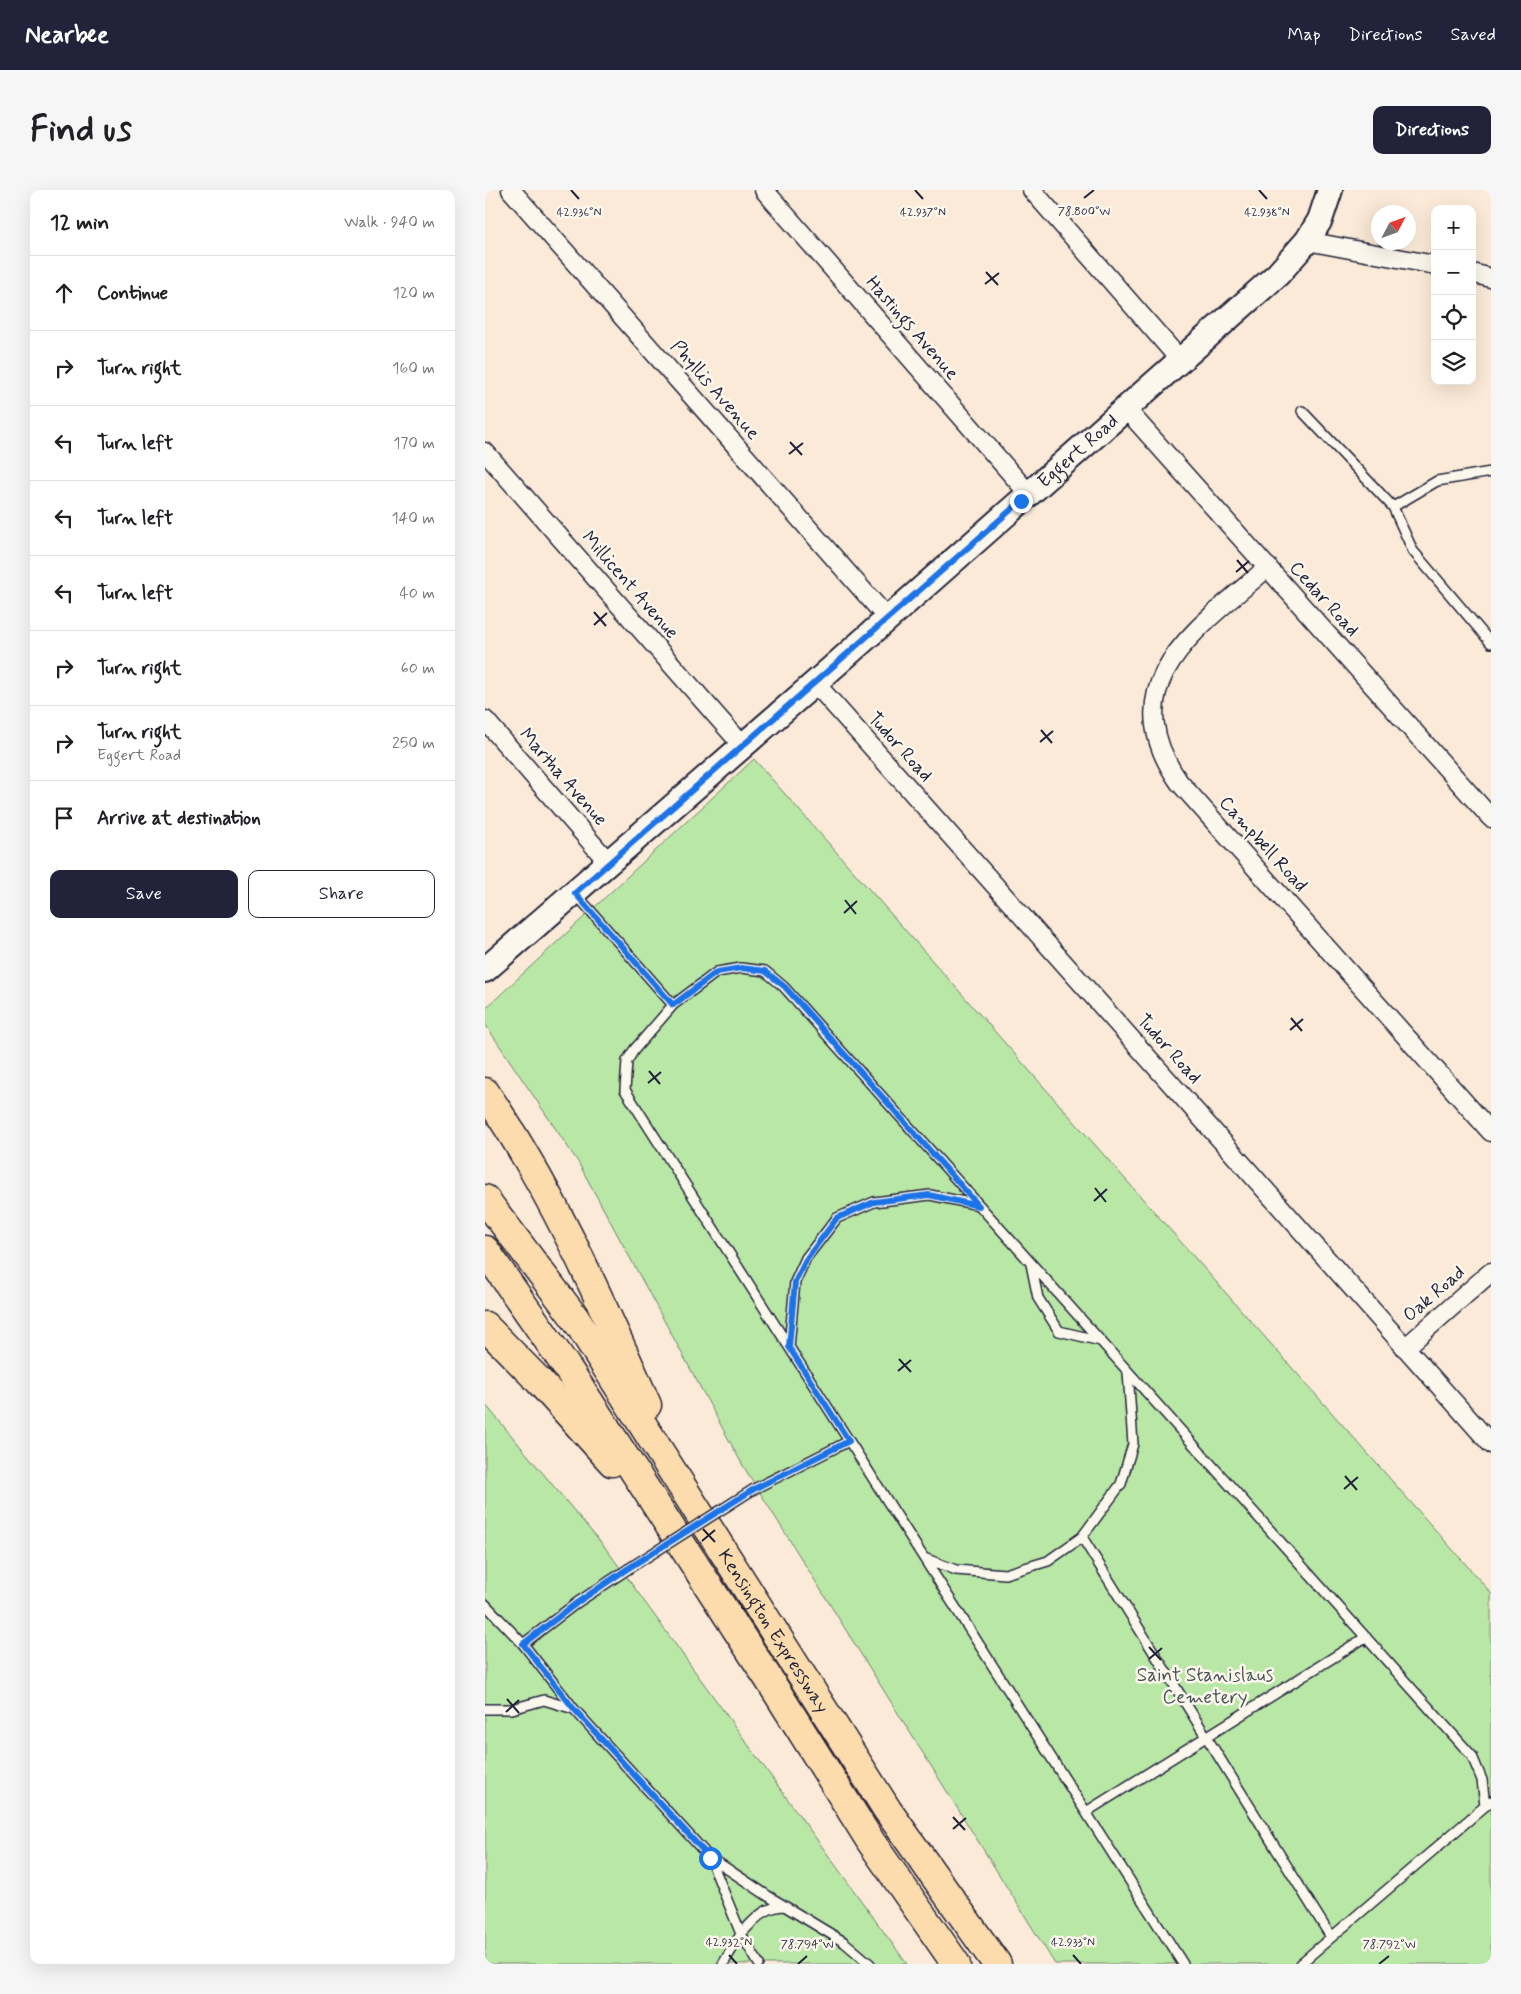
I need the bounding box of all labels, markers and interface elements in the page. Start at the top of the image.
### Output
text: Nearbee [25,20,109,51]
text: Map [1288,23,1321,47]
text: Directions [1349,23,1423,47]
text: Saved [1451,23,1496,47]
button: Directions [1373,106,1491,154]
text: Find us [30,107,132,153]
text: 78.800°W [1058,204,1110,220]
text: 42.936°N [557,205,601,221]
text: 42.937°N [900,205,946,221]
text: 42.938°N [1244,205,1290,221]
north arrow [1371,205,1416,250]
map controls [1431,205,1476,385]
button: + [1431,205,1476,250]
text: 12 min [50,209,109,237]
text: Walk · 940 m [344,212,435,233]
button: − [1431,250,1476,295]
street label: Hastings Avenue [858,271,964,387]
icon: ahead [50,279,78,307]
text: Continue [97,281,168,306]
text: 120 m [393,283,435,304]
button: locate [1431,295,1476,340]
street label: Phyllis Avenue [665,335,765,445]
button: layers [1431,340,1476,385]
icon: right [50,354,78,382]
text: Turn right [97,356,181,381]
text: 160 m [392,358,435,379]
street label: Eggert Road [1032,408,1124,493]
icon: left [50,429,78,457]
text: Turn left [97,431,173,456]
text: 170 m [393,433,435,454]
route end [1010,490,1033,513]
icon: left [50,504,78,532]
text: Turn left [97,506,173,531]
text: 140 m [391,508,435,529]
street label: Millicent Avenue [576,526,684,644]
street label: Cedar Road [1283,556,1365,642]
icon: left [50,579,78,607]
text: Turn left [97,581,173,606]
text: 40 m [399,583,435,604]
icon: right [50,654,78,682]
text: Turn right [97,656,181,681]
text: 60 m [401,658,435,679]
street label: Tudor Road [862,707,938,787]
text: Turn right [97,720,181,745]
street label: Martha Avenue [513,723,613,831]
icon: right [50,729,78,757]
text: 250 m [392,733,435,754]
text: Eggert Road [97,745,181,766]
street label: Campbell Road [1213,791,1313,897]
icon: arrive [50,804,78,832]
text: Arrive at destination [97,806,261,831]
button: Save [50,870,238,918]
button: Share [248,870,435,918]
street label: Tudor Road [1131,1009,1207,1089]
street label: Oak Road [1398,1260,1470,1328]
street label: Kensington Expressway [712,1544,835,1718]
park label: Saint Stanislaus Cemetery [1137,1663,1273,1710]
route start [699,1847,722,1870]
text: 42.932°N [706,1935,752,1951]
text: 42.933°N [1051,1935,1095,1951]
text: 78.794°W [780,1937,834,1953]
text: 78.792°W [1362,1937,1416,1953]

